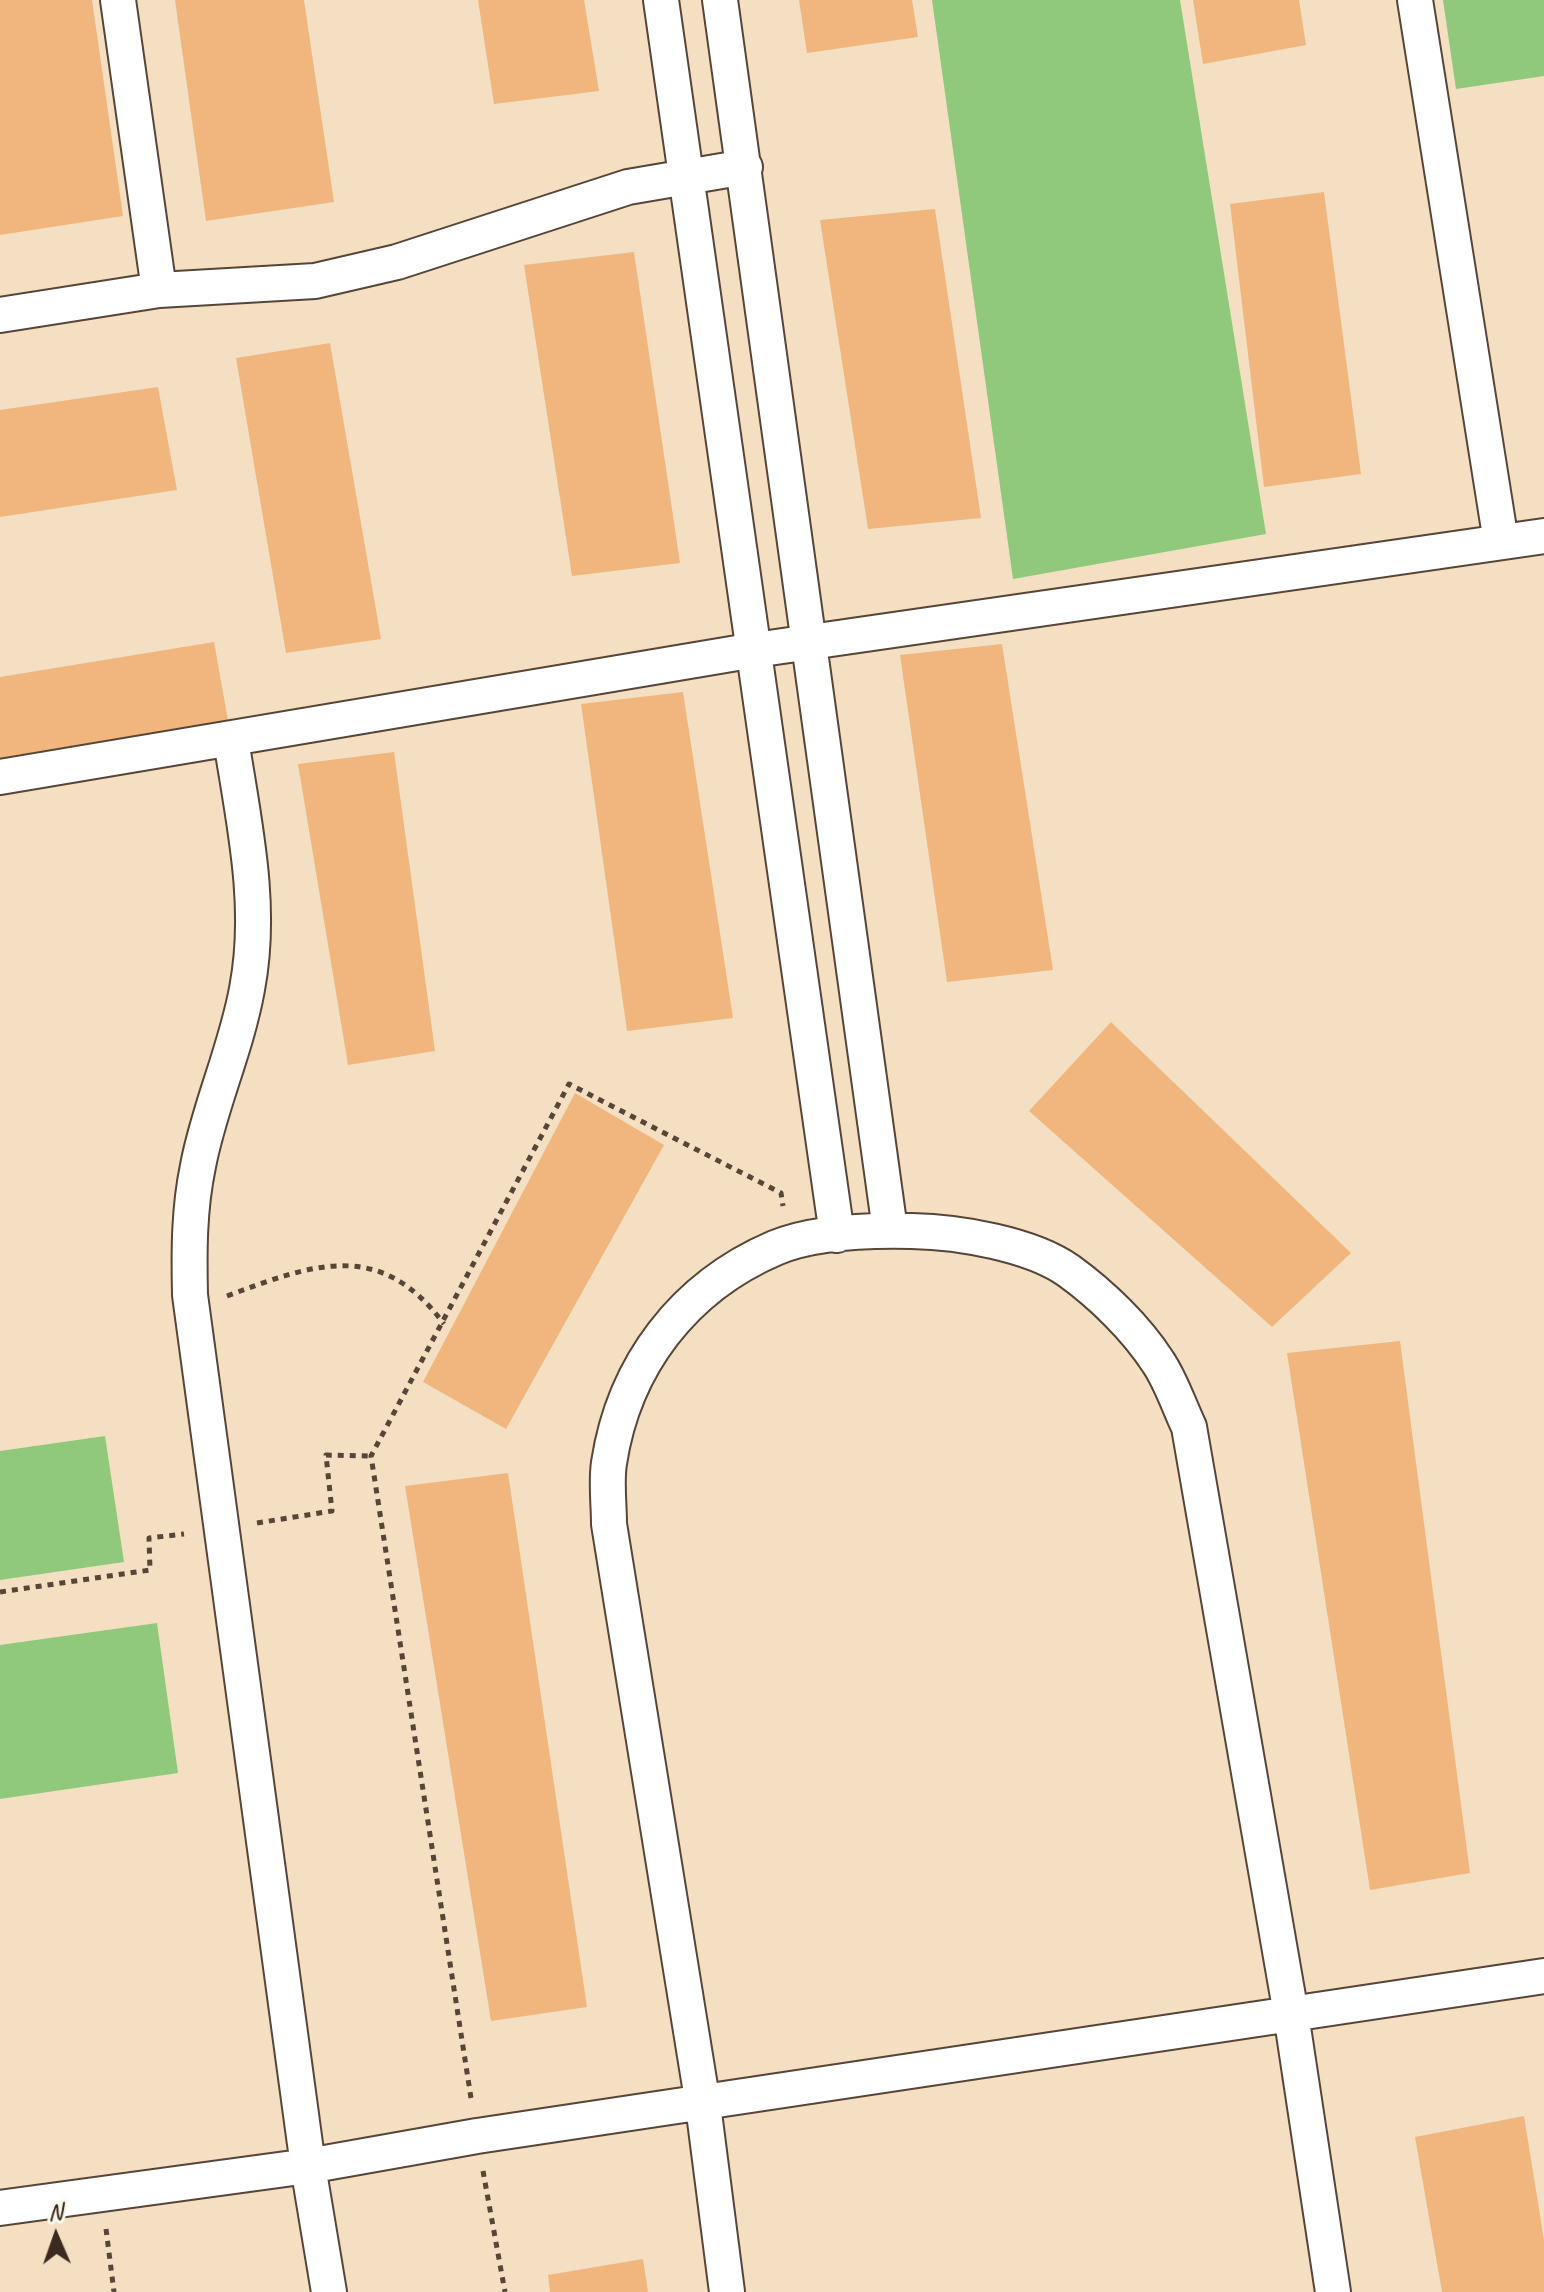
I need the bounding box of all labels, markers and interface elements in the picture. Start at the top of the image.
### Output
north arrow [16,2196,96,2276]
text: N [48,2198,62,2226]

